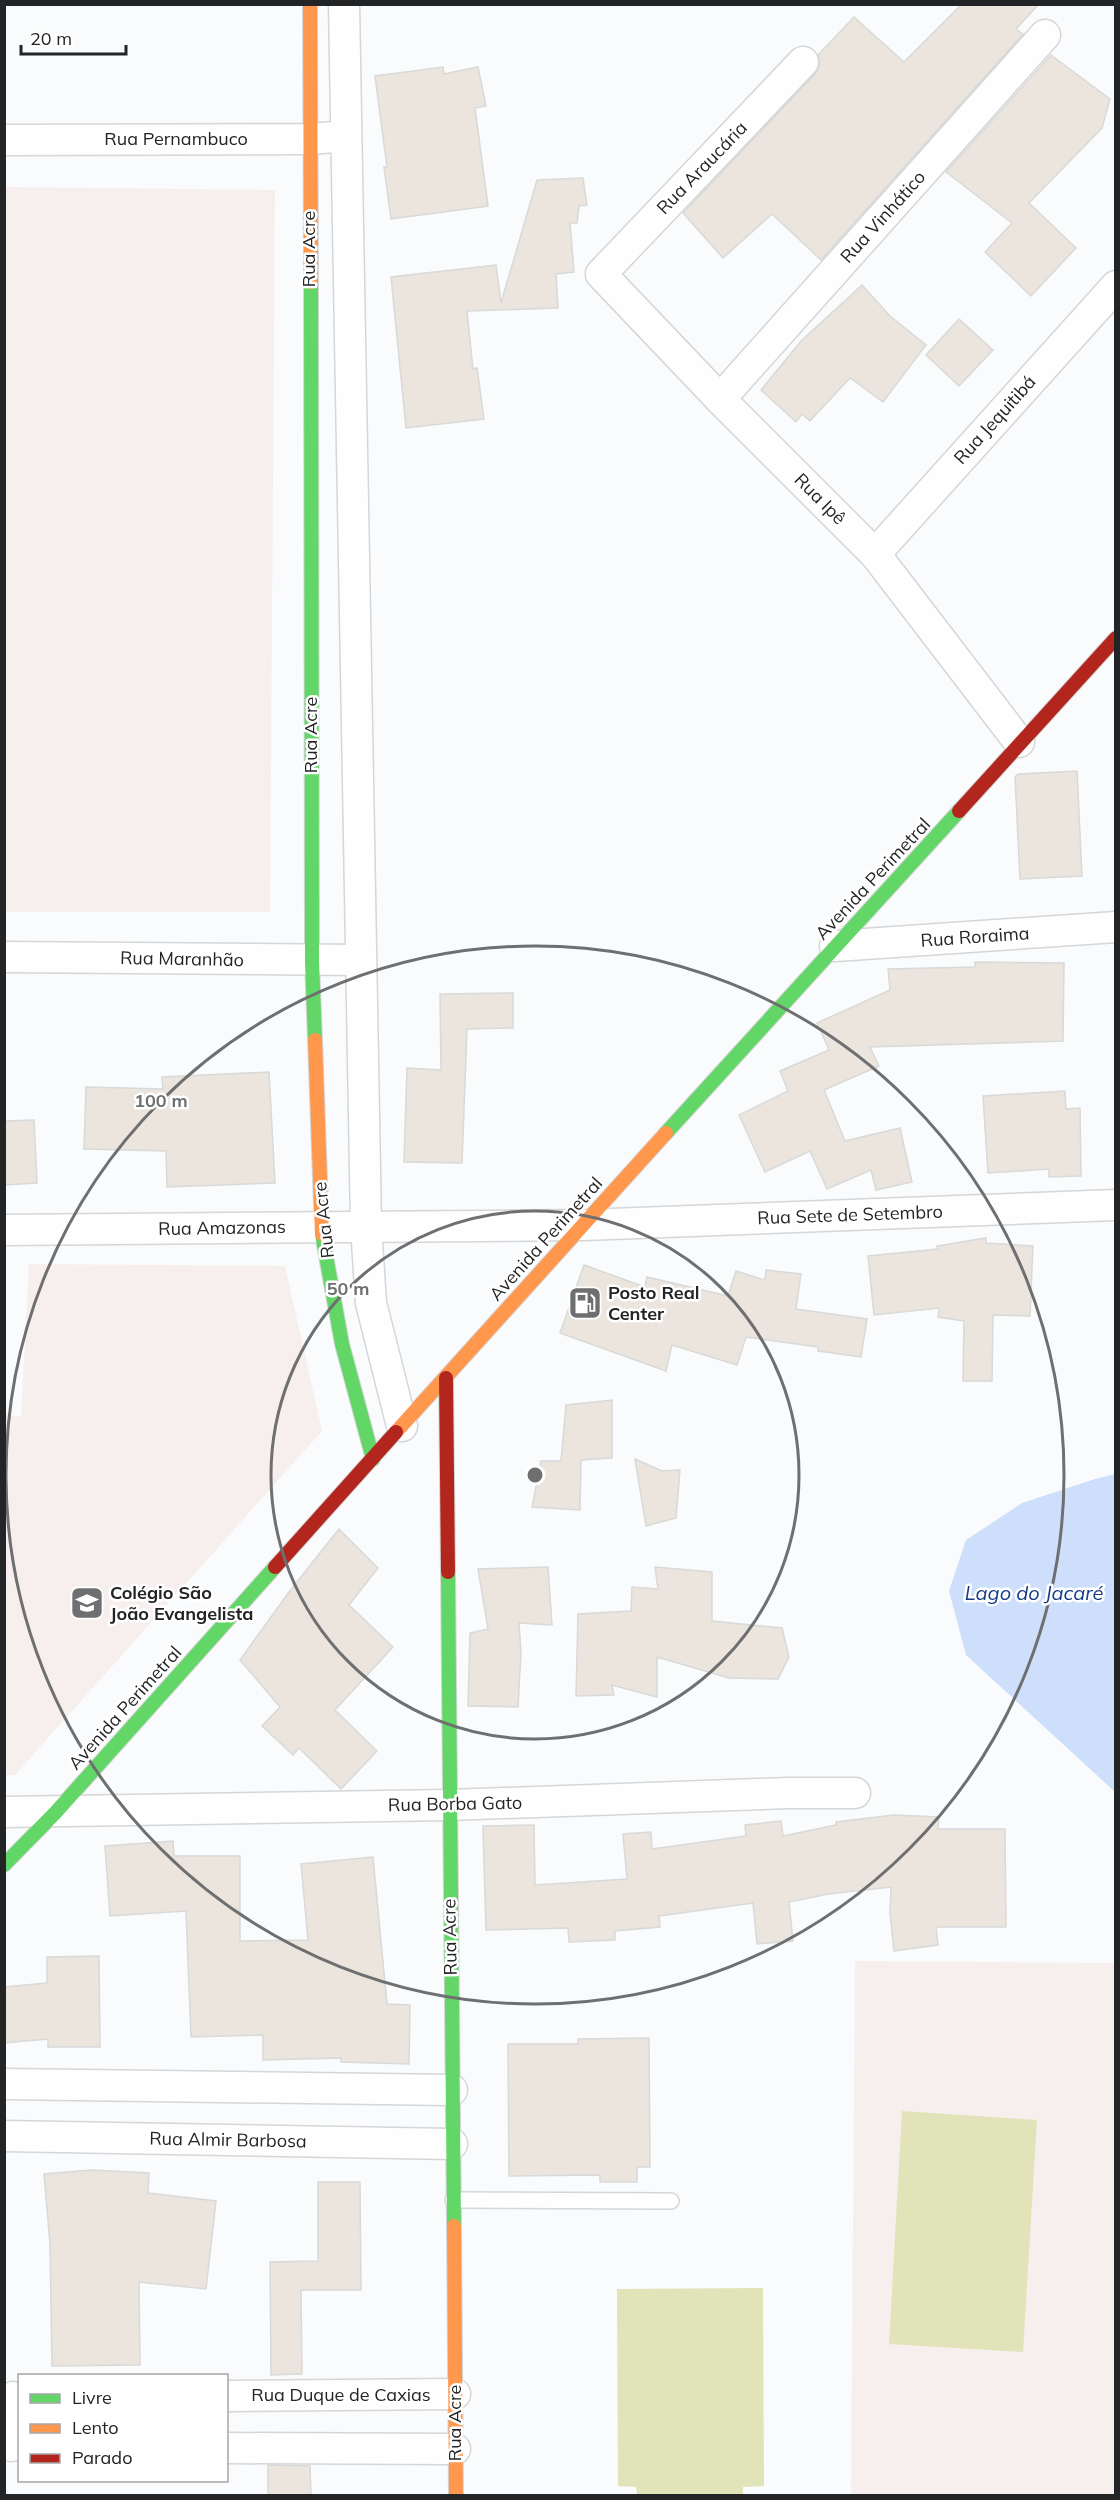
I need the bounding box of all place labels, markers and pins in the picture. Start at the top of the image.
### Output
place label: Posto Real Center [608,1281,700,1325]
fuel station icon: Posto Real Center [567,1285,603,1321]
centre of rings [525,1465,545,1485]
place label: Colégio São João Evangelista [110,1581,253,1625]
school or university icon: Colégio São João Evangelista [69,1585,105,1621]

